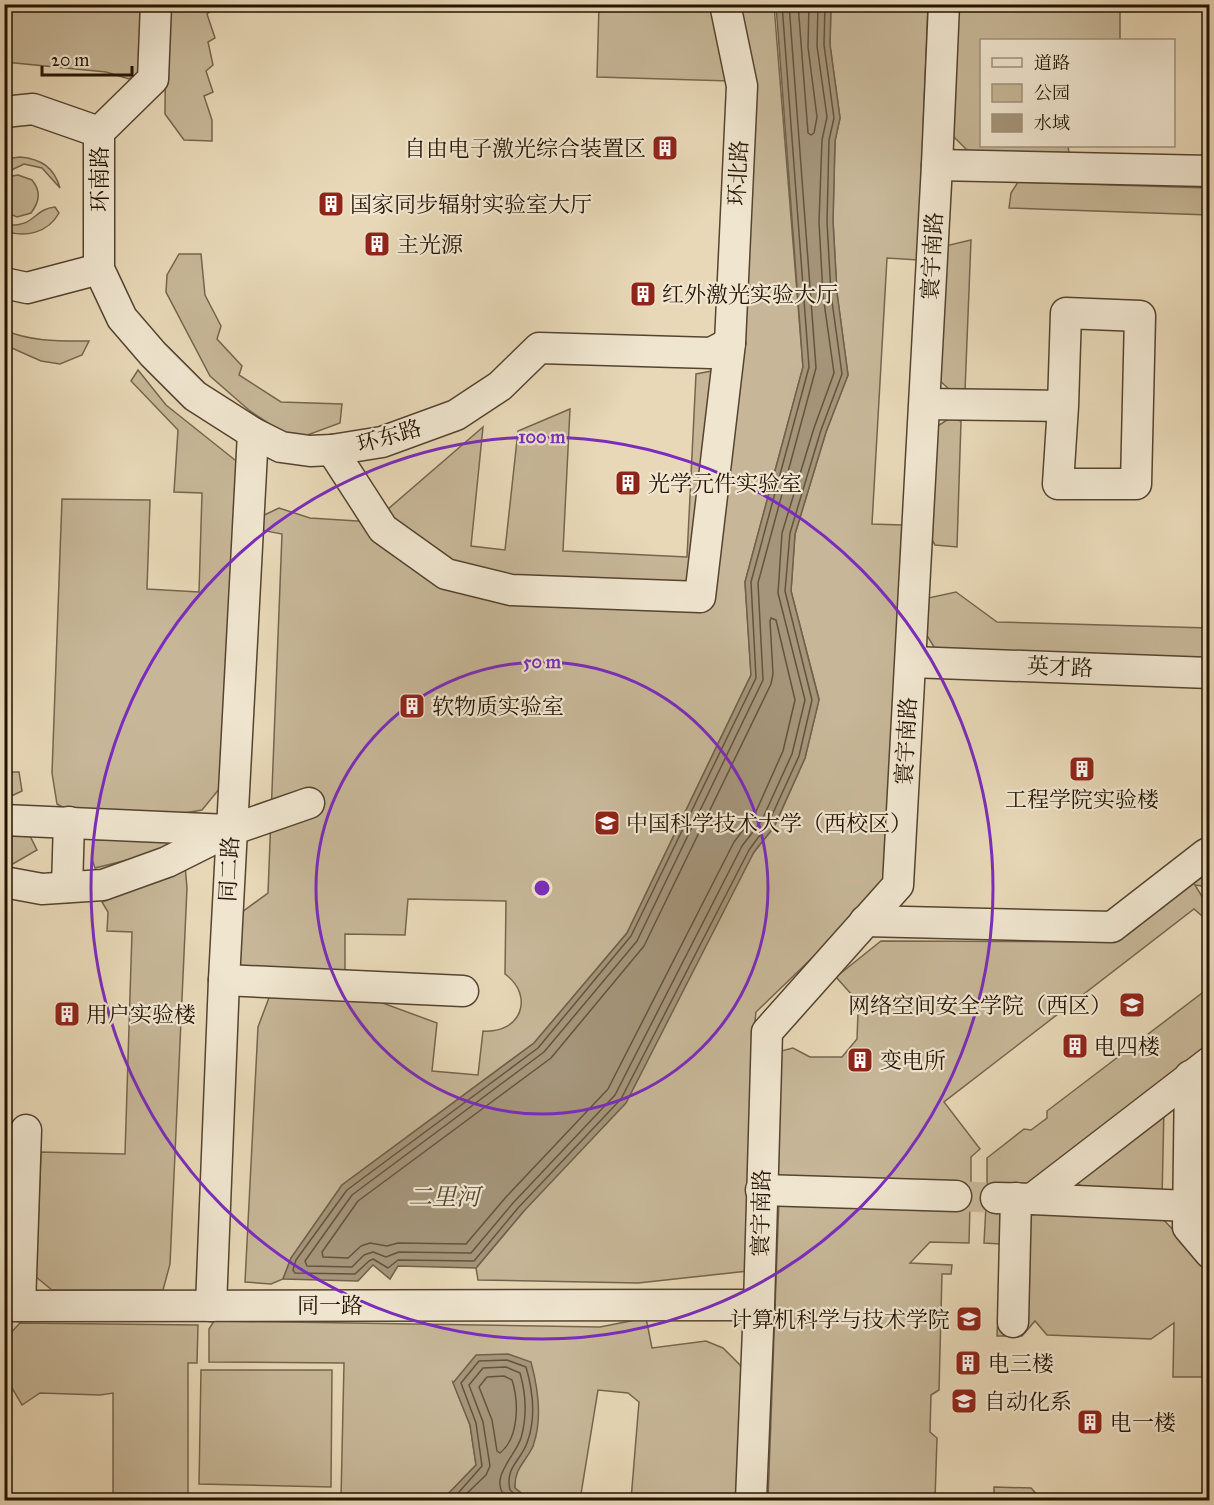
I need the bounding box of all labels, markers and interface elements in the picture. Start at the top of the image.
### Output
scale bar [42,39,132,77]
legend [980,39,1175,147]
text: 20 m [51,49,89,71]
text: 道路 [1034,52,1070,74]
text: 公园 [1034,82,1070,104]
text: 水域 [1034,112,1070,134]
building icon: 自由电子激光综合装置区 [650,133,680,163]
place label: 自由电子激光综合装置区 [404,135,646,162]
street label: 环北路 [723,139,753,207]
street label: 环南路 [86,146,113,212]
building icon: 国家同步辐射实验室大厅 [316,189,346,219]
place label: 国家同步辐射实验室大厅 [350,191,592,218]
street label: 寰宇南路 [916,211,948,301]
building icon: 主光源 [362,229,392,259]
place label: 主光源 [397,231,463,258]
building icon: 红外激光实验大厅 [628,279,658,309]
place label: 红外激光实验大厅 [662,281,838,308]
street label: 环东路 [354,414,424,458]
text: 100 m [519,426,566,448]
building icon: 光学元件实验室 [613,468,643,498]
place label: 光学元件实验室 [648,470,802,497]
text: 50 m [523,651,562,673]
street label: 英才路 [1027,652,1093,682]
building icon: 软物质实验室 [397,691,427,721]
place label: 软物质实验室 [432,693,564,720]
street label: 寰宇南路 [890,696,922,786]
building icon: 工程学院实验楼 [1067,754,1097,784]
place label: 工程学院实验楼 [1005,786,1159,813]
school or university icon: 中国科学技术大学（西校区） [592,808,622,838]
place label: 中国科学技术大学（西校区） [626,810,912,837]
street label: 同二路 [214,835,244,903]
centre of rings [532,878,552,898]
school or university icon: 网络空间安全学院（西区） [1117,990,1147,1020]
place label: 网络空间安全学院（西区） [848,992,1112,1019]
building icon: 用户实验楼 [52,999,82,1029]
place label: 用户实验楼 [86,1001,196,1028]
building icon: 电四楼 [1060,1031,1090,1061]
place label: 电四楼 [1094,1033,1160,1060]
building icon: 变电所 [845,1045,875,1075]
place label: 变电所 [880,1047,946,1074]
street label: 寰宇南路 [747,1169,775,1257]
water label: 二里河 [408,1182,484,1212]
street label: 同一路 [297,1292,363,1319]
school or university icon: 计算机科学与技术学院 [954,1304,984,1334]
place label: 计算机科学与技术学院 [730,1306,950,1333]
building icon: 电三楼 [953,1348,983,1378]
place label: 电三楼 [988,1350,1054,1377]
school or university icon: 自动化系 [949,1386,979,1416]
place label: 自动化系 [984,1388,1072,1415]
building icon: 电一楼 [1075,1407,1105,1437]
place label: 电一楼 [1110,1409,1176,1436]

